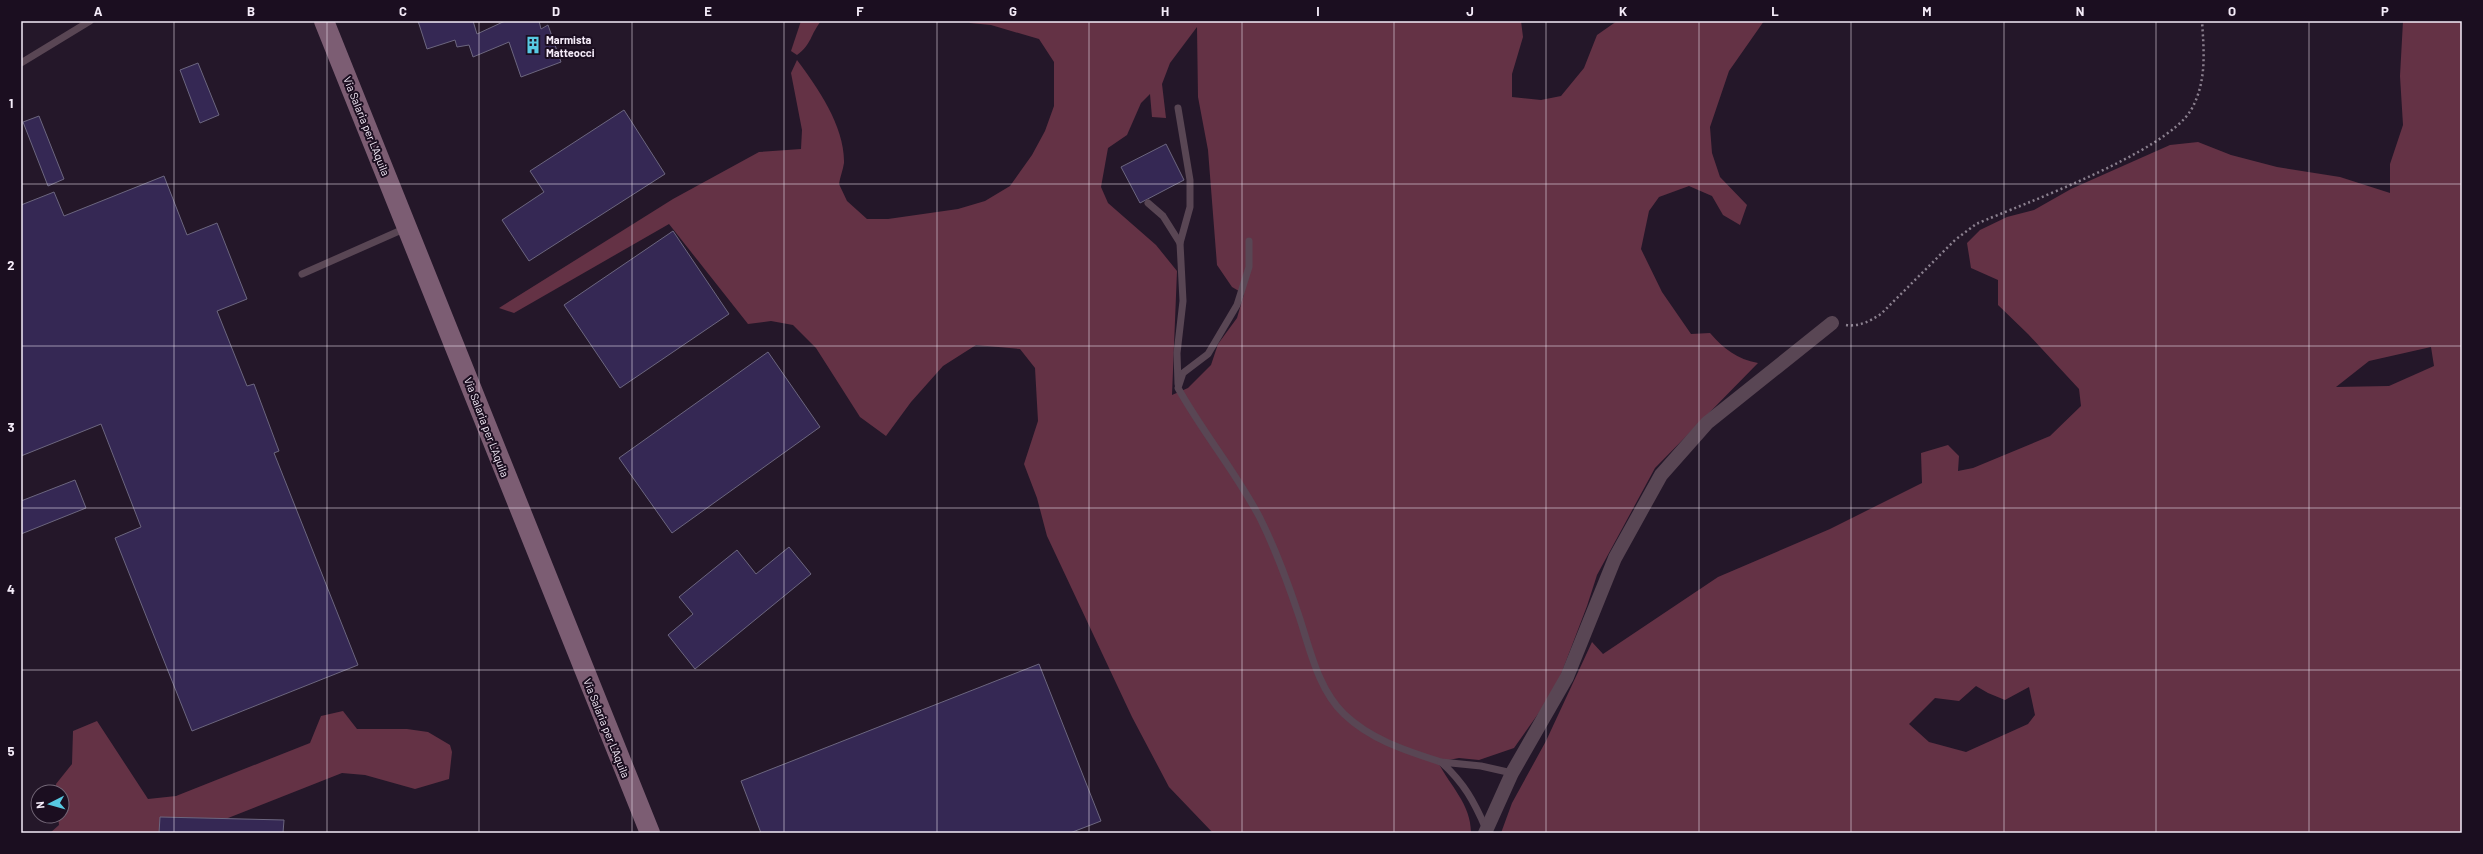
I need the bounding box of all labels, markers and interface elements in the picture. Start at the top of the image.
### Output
text: A [94,3,103,19]
text: B [247,3,255,19]
text: C [399,3,407,19]
text: D [552,3,560,19]
text: E [704,3,712,19]
text: F [856,3,864,19]
text: G [1009,3,1017,19]
text: H [1161,3,1169,19]
text: I [1316,3,1320,19]
text: J [1466,3,1474,19]
text: K [1619,3,1627,19]
text: L [1771,3,1779,19]
text: M [1922,3,1932,19]
text: N [2076,3,2084,19]
text: O [2228,3,2236,19]
text: P [2381,3,2389,19]
place label: Marmista Matteocci [546,33,595,59]
building icon: Marmista Matteocci [523,35,543,55]
street label: Via Salaria per L'Aquila [341,74,393,178]
text: 1 [9,95,13,111]
text: 2 [7,257,15,273]
street label: Via Salaria per L'Aquila [462,375,512,479]
text: 3 [7,419,15,435]
text: 4 [7,581,15,597]
street label: Via Salaria per L'Aquila [581,676,633,780]
text: 5 [7,743,15,759]
north arrow [30,784,70,824]
text: N [33,801,46,809]

